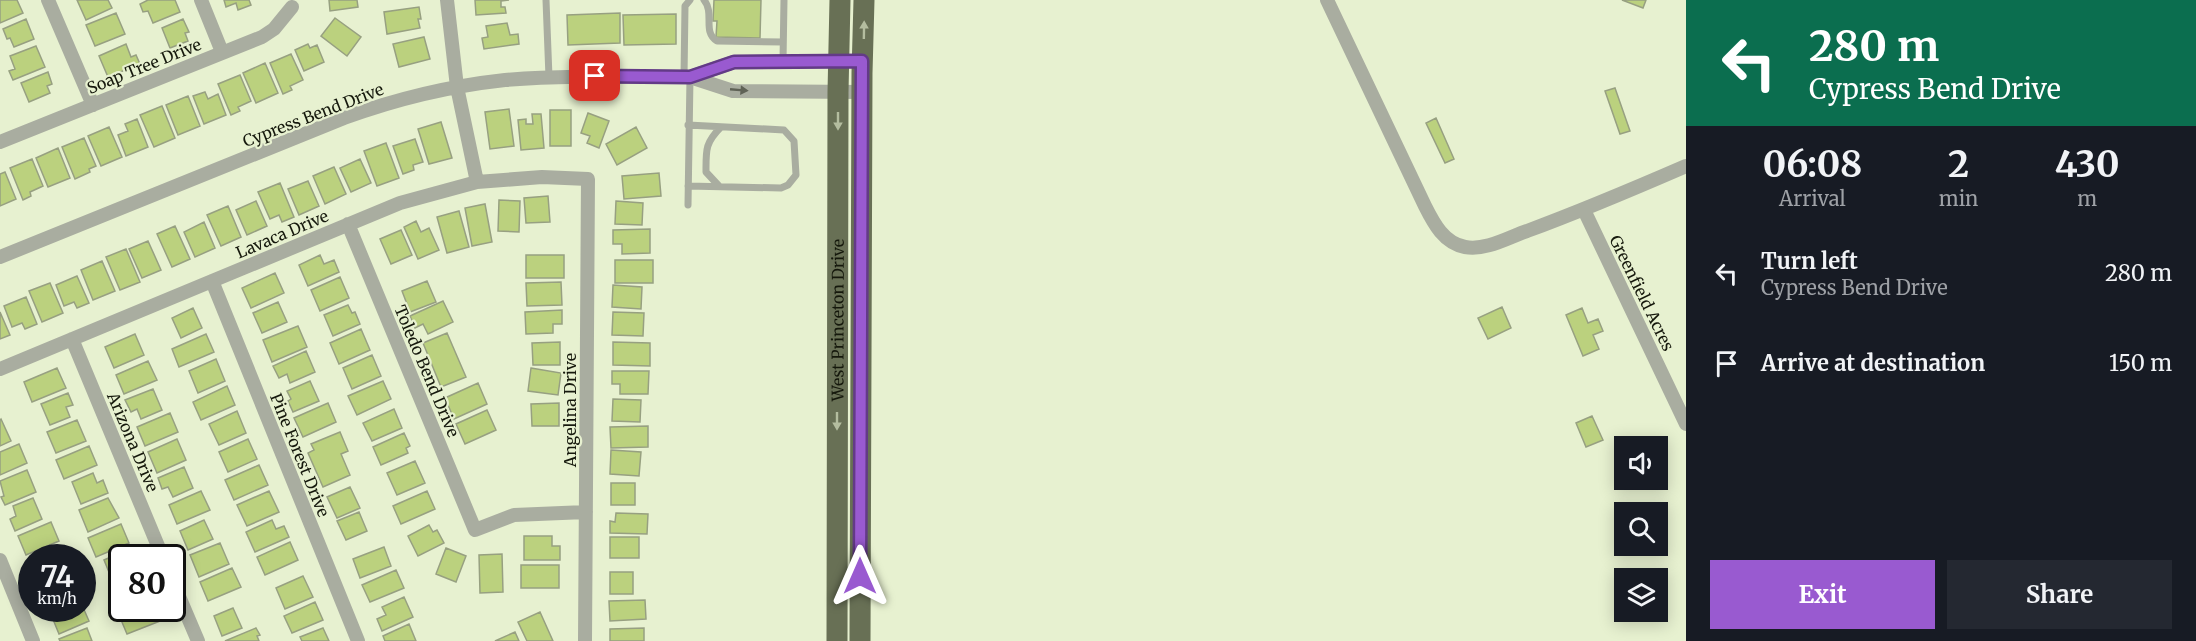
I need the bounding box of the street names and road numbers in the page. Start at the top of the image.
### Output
street label: Soap Tree Drive [84,34,204,98]
street label: Cypress Bend Drive [240,79,386,151]
street label: Lavaca Drive [233,206,331,262]
street label: Greenfield Acres [1605,232,1679,354]
street label: West Princeton Drive [827,239,848,402]
street label: Toledo Bend Drive [390,302,464,440]
street label: Angelina Drive [560,353,580,468]
street label: Arizona Drive [103,388,163,495]
street label: Pine Forest Drive [266,390,334,520]

